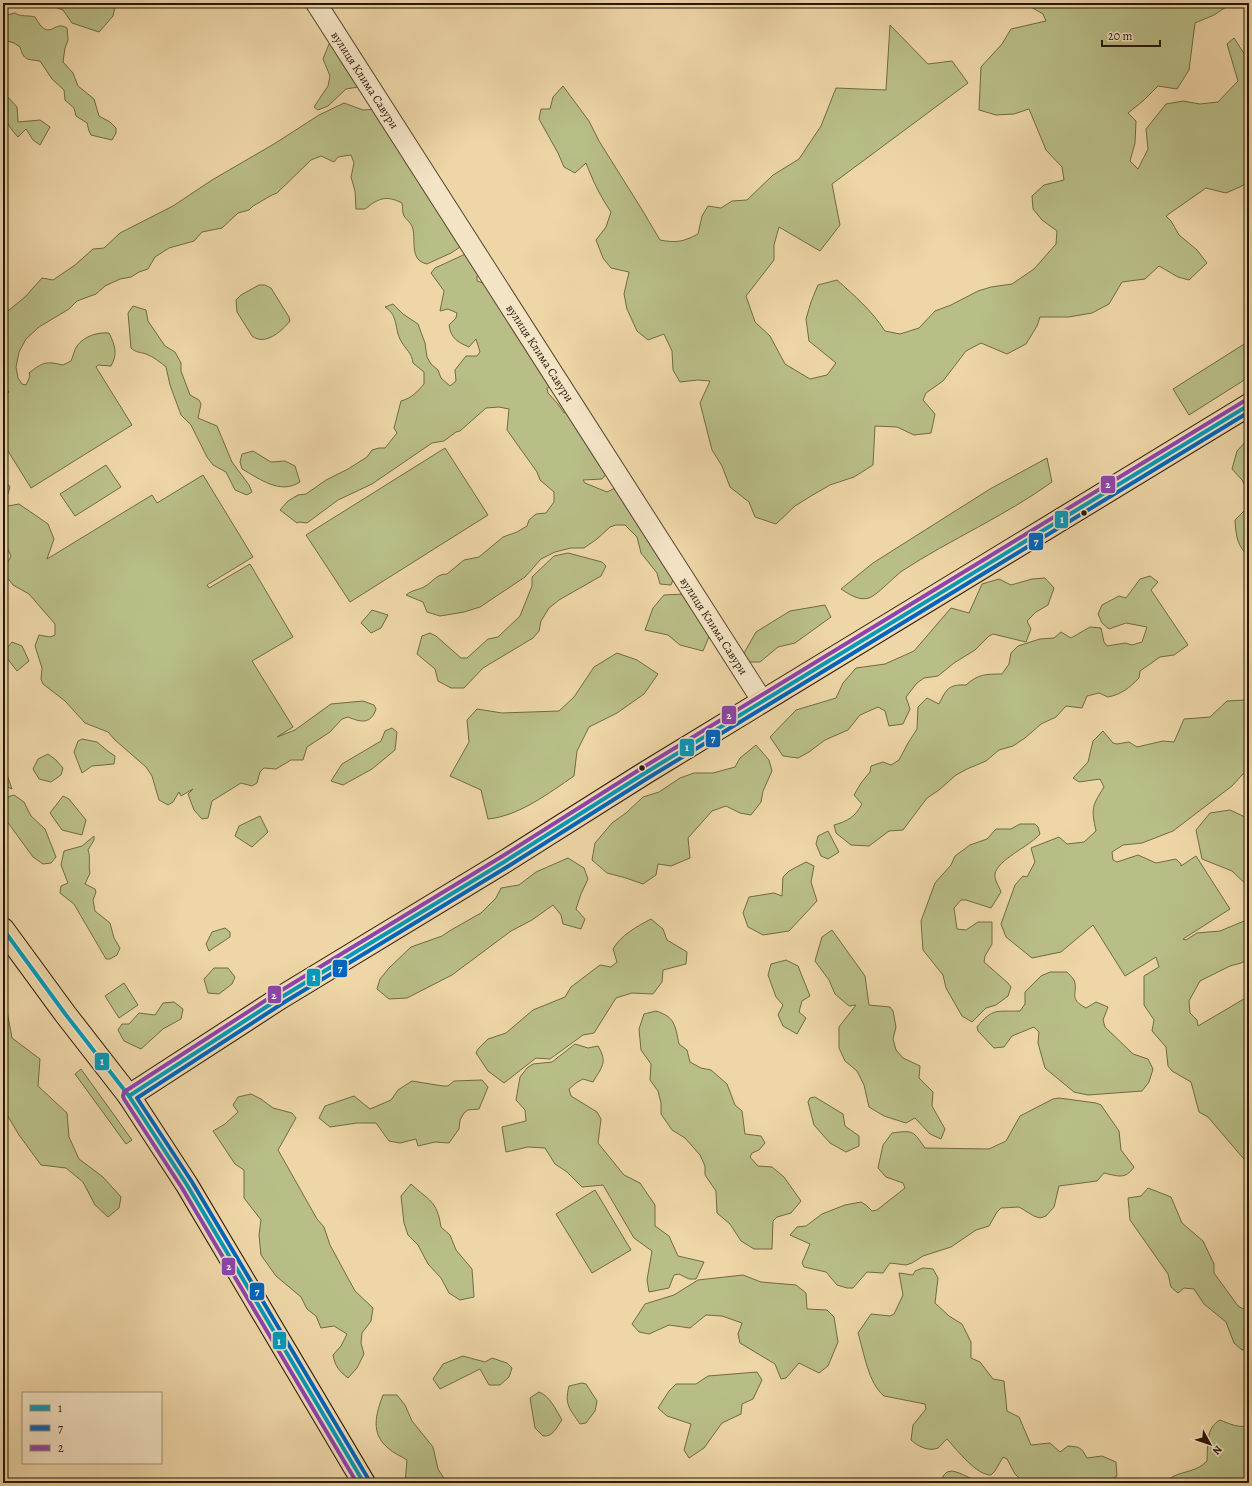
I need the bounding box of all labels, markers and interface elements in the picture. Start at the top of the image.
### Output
scale bar [1102,22,1160,48]
street label: вулиця Клима Савури [327,28,403,132]
text: 20 m [1108,28,1132,44]
street label: вулиця Клима Савури [502,301,578,405]
line badge: 2 [1100,475,1116,494]
text: 2 [1105,477,1111,492]
unlabelled marker [1079,508,1089,518]
line badge: 1 [1054,510,1069,529]
text: 1 [1060,512,1064,527]
line badge: 7 [1028,532,1044,551]
text: 7 [1034,534,1039,549]
street label: вулиця Клима Савури [676,574,752,678]
line badge: 2 [721,705,737,725]
text: 2 [726,708,732,723]
line badge: 7 [705,729,721,748]
text: 7 [711,731,716,746]
line badge: 1 [679,738,695,757]
text: 1 [685,740,689,755]
unlabelled marker [637,763,647,773]
line badge: 7 [332,959,348,978]
text: 7 [338,961,343,976]
line badge: 1 [306,968,321,987]
text: 1 [312,970,316,985]
line badge: 2 [267,985,282,1004]
text: 2 [271,988,277,1003]
line badge: 1 [94,1052,110,1071]
text: 1 [100,1054,104,1069]
line badge: 2 [221,1257,236,1276]
text: 2 [226,1259,232,1274]
line badge: 7 [249,1282,265,1301]
text: 7 [255,1284,260,1299]
line badge: 1 [272,1331,287,1350]
text: 1 [277,1334,281,1349]
legend [22,1392,162,1464]
text: 1 [58,1400,62,1416]
text: 7 [58,1420,64,1436]
north arrow [1190,1424,1230,1464]
text: 2 [58,1440,64,1456]
text: N [1209,1442,1226,1458]

